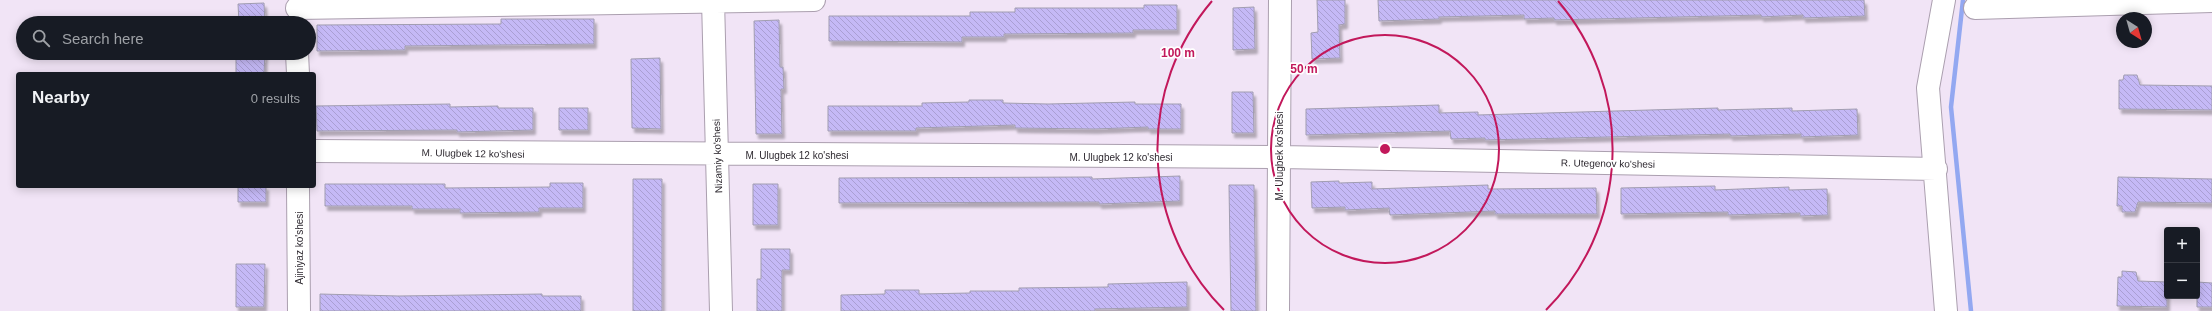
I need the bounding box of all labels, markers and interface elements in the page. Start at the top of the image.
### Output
north arrow [2116,12,2152,48]
search box [16,16,316,60]
icon: search [30,27,52,49]
text: Search here [62,30,144,47]
text: 100 m [1161,46,1195,60]
text: 50 m [1290,62,1318,76]
text: Nearby [32,88,90,107]
text: 0 results [251,91,300,106]
street label: M. Ulugbek ko'shesi [1274,111,1285,201]
street label: Nizamiy ko'shesi [711,119,724,193]
centre of rings [1378,142,1392,156]
street label: M. Ulugbek 12 ko'shesi [421,147,525,160]
street label: M. Ulugbek 12 ko'shesi [745,150,849,161]
street label: M. Ulugbek 12 ko'shesi [1069,152,1173,163]
street label: R. Utegenov ko'shesi [1561,157,1655,170]
street label: Ajiniyaz ko'shesi [294,211,305,285]
map controls [2164,227,2200,299]
button: + [2164,227,2200,263]
button: − [2164,263,2200,299]

